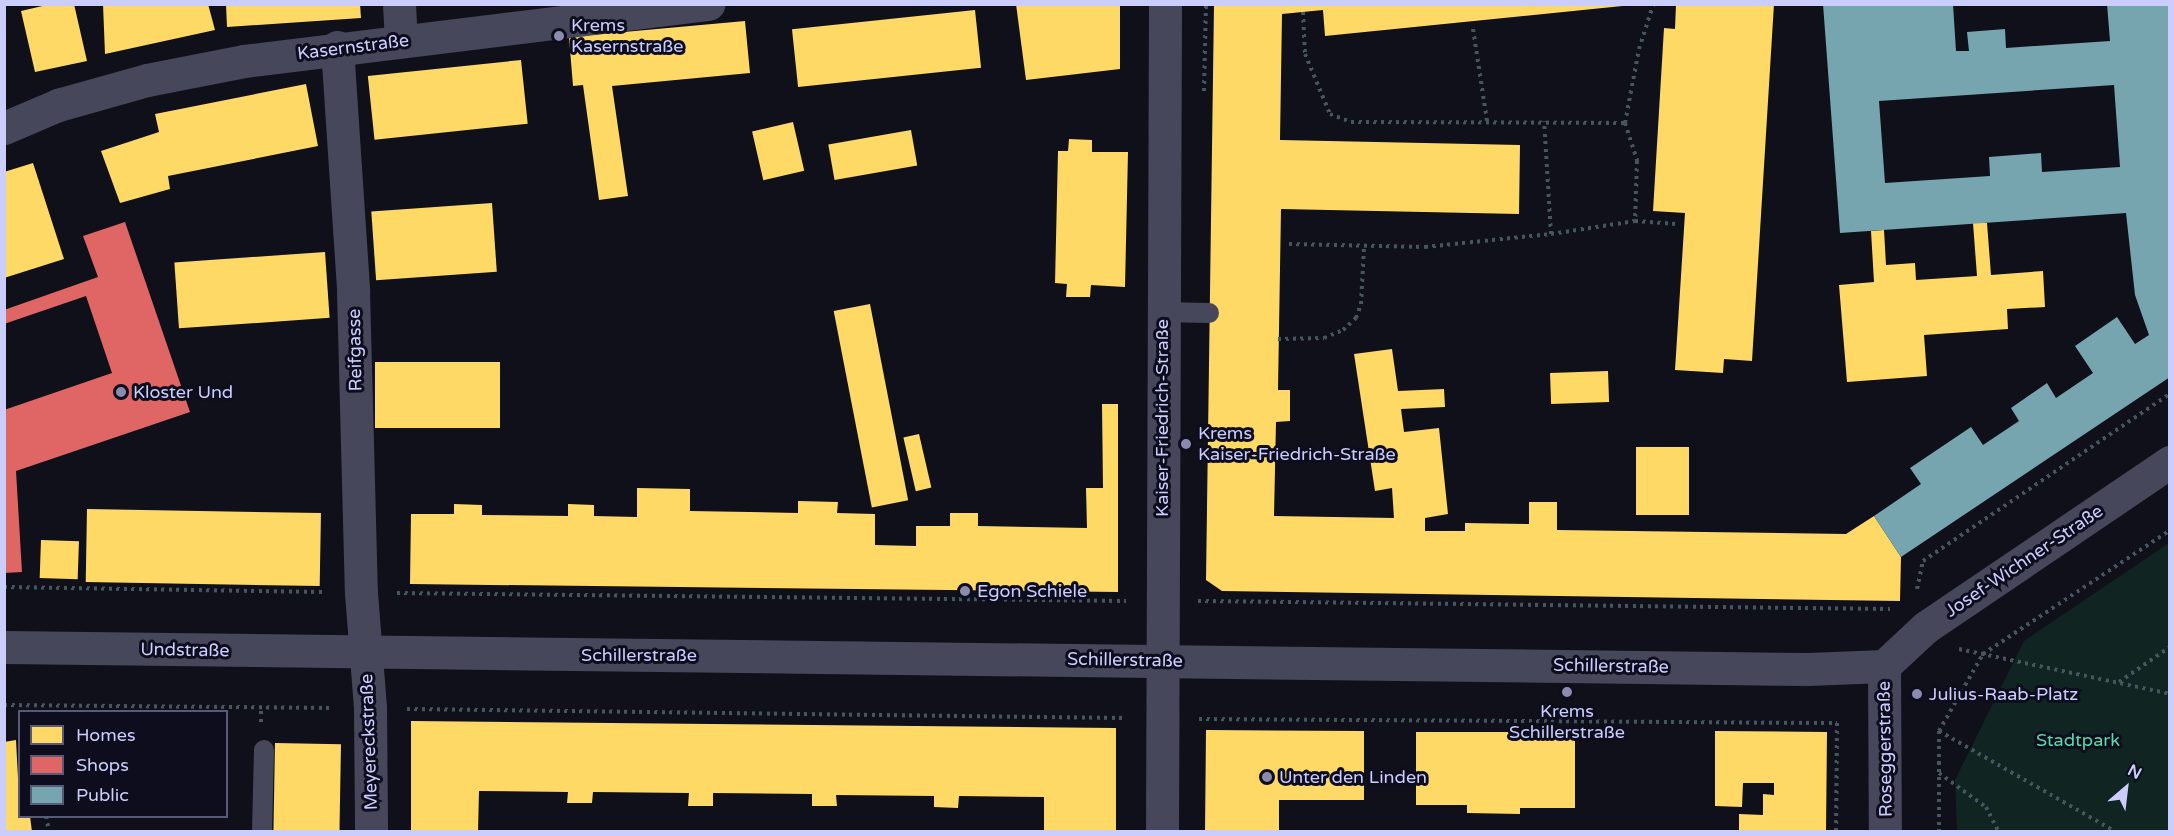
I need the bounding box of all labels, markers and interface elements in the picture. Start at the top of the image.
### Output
place label: Krems Kasernstraße [571,15,683,57]
street label: Kasernstraße [296,29,410,65]
marker: Krems Kasernstraße [552,29,566,43]
street label: Reifgasse [343,308,367,392]
street label: Kaiser-Friedrich-Straße [1151,319,1173,517]
place label: Kloster Und [133,381,233,403]
marker: Kloster Und [114,385,128,399]
place label: Krems Kaiser-Friedrich-Straße [1198,423,1396,466]
marker: Krems Kaiser-Friedrich-Straße [1179,437,1193,451]
street label: Josef-Wichner-Straße [1941,500,2107,622]
place label: Egon Schiele [977,580,1087,602]
marker: Egon Schiele [958,584,972,598]
street label: Undstraße [140,638,230,662]
street label: Schillerstraße [581,644,697,666]
street label: Schillerstraße [1067,648,1183,672]
street label: Schillerstraße [1553,654,1669,678]
street label: Meyereckstraße [356,673,382,811]
street label: Roseggerstraße [1873,681,1897,817]
place label: Julius-Raab-Platz [1929,683,2078,705]
marker: Krems Schillerstraße [1560,685,1574,699]
marker: Julius-Raab-Platz [1910,687,1924,701]
place label: Krems Schillerstraße [1509,701,1625,744]
legend [18,710,228,818]
text: Homes [76,724,136,746]
park label: Stadtpark [2036,729,2120,751]
text: Shops [76,754,129,776]
north arrow [2096,758,2156,818]
text: N [2124,760,2145,784]
place label: Unter den Linden [1279,766,1427,788]
marker: Unter den Linden [1260,770,1274,784]
text: Public [76,784,129,806]

